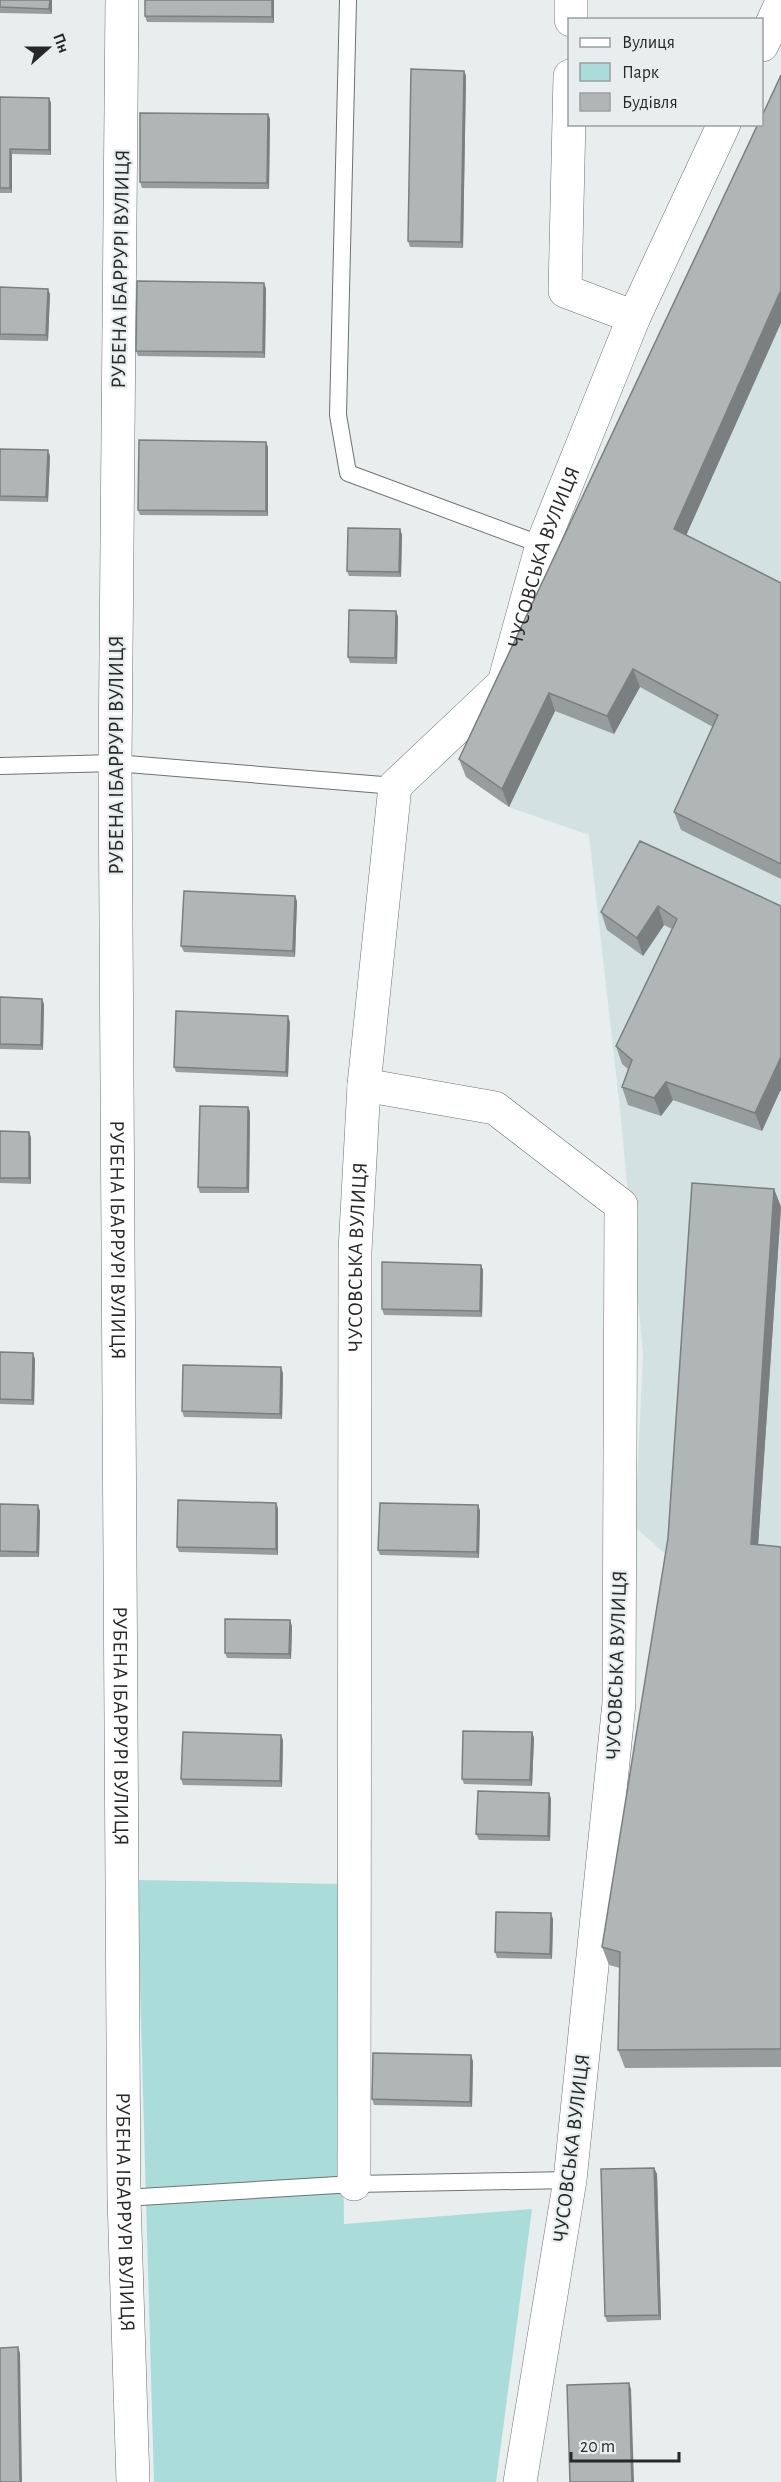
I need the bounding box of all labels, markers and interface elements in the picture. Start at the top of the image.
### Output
north arrow [18,18,78,78]
legend [568,18,763,126]
text: Пн [50,31,72,55]
text: Вулиця [622,34,675,52]
text: Парк [622,64,660,82]
text: Будівля [622,94,678,112]
street label: РУБЕНА ІБАРРУРІ ВУЛИЦЯ [108,149,133,389]
street label: ЧУСОВСЬКА ВУЛИЦЯ [504,463,584,650]
street label: РУБЕНА ІБАРРУРІ ВУЛИЦЯ [106,635,127,875]
street label: РУБЕНА ІБАРРУРІ ВУЛИЦЯ [106,1120,129,1360]
street label: ЧУСОВСЬКА ВУЛИЦЯ [345,1162,371,1352]
street label: ЧУСОВСЬКА ВУЛИЦЯ [603,1570,630,1760]
street label: РУБЕНА ІБАРРУРІ ВУЛИЦЯ [109,1606,132,1846]
street label: ЧУСОВСЬКА ВУЛИЦЯ [550,2053,593,2244]
street label: РУБЕНА ІБАРРУРІ ВУЛИЦЯ [112,2092,138,2332]
scale bar [571,2425,679,2463]
text: 20 m [580,2438,615,2456]

